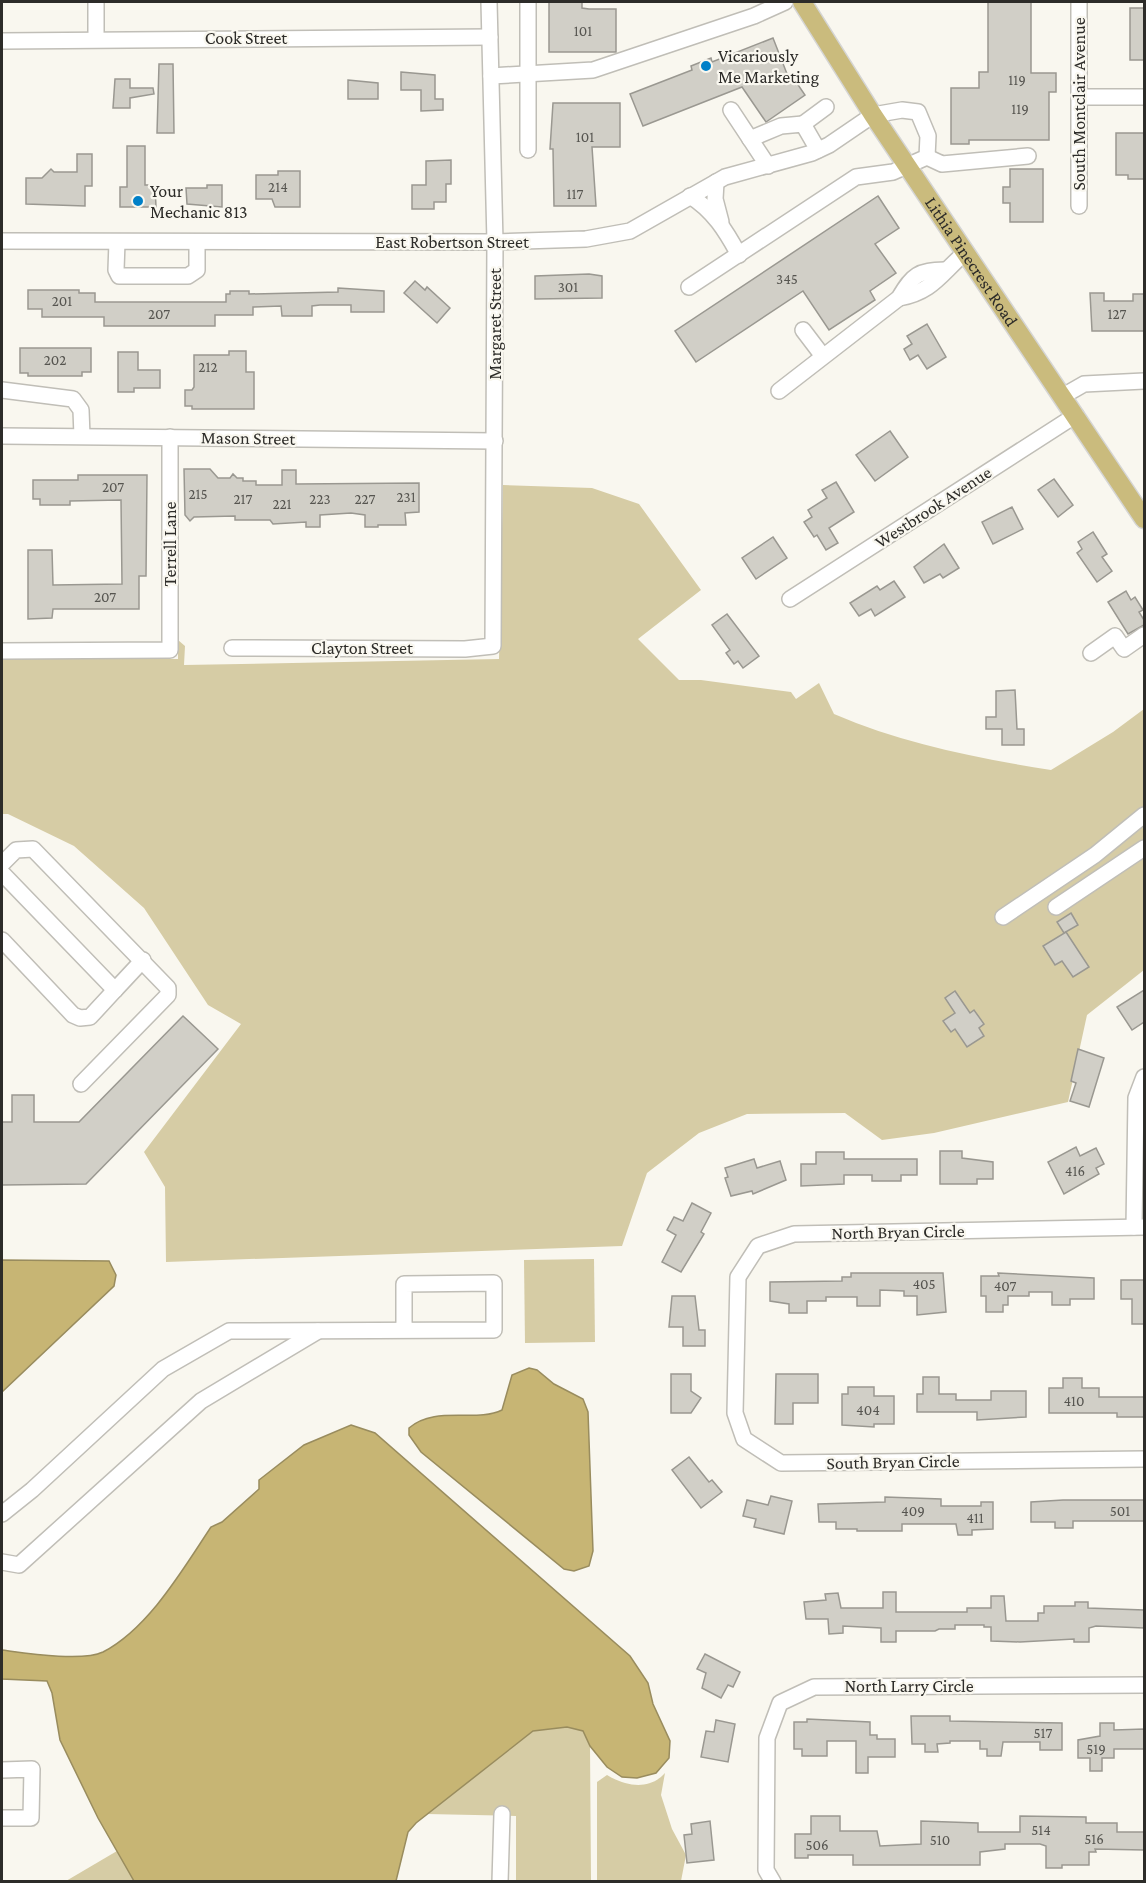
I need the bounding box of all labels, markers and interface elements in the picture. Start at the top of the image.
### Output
street label: South Montclair Avenue [1069,17,1089,191]
house number: 101 [574,23,592,39]
street label: Cook Street [205,28,288,48]
place label: Vicariously Me Marketing [718,46,819,87]
marker: Vicariously Me Marketing [699,59,713,73]
house number: 119 [1008,72,1026,88]
house number: 119 [1011,101,1029,117]
house number: 101 [576,129,594,145]
house number: 214 [268,179,288,195]
place label: Your Mechanic 813 [150,181,248,222]
house number: 117 [567,186,584,202]
street label: Lithia Pinecrest Road [921,193,1022,331]
marker: Your Mechanic 813 [131,194,145,208]
street label: East Robertson Street [375,232,530,252]
street label: Margaret Street [485,267,505,380]
house number: 345 [776,271,798,287]
house number: 301 [558,279,578,295]
house number: 201 [52,293,72,309]
house number: 207 [148,306,170,322]
house number: 127 [1108,306,1126,322]
house number: 202 [44,352,66,368]
house number: 212 [198,359,218,375]
street label: Mason Street [201,427,296,449]
street label: Westbrook Avenue [871,462,995,552]
house number: 207 [102,479,124,495]
house number: 215 [188,486,208,502]
house number: 231 [396,489,416,505]
house number: 217 [233,491,253,507]
house number: 223 [309,491,331,507]
house number: 227 [355,491,376,507]
house number: 221 [272,496,292,512]
street label: Terrell Lane [160,501,180,587]
house number: 207 [94,589,116,605]
street label: Clayton Street [311,638,414,658]
house number: 416 [1065,1163,1085,1179]
street label: North Bryan Circle [831,1221,965,1243]
house number: 405 [912,1276,936,1292]
house number: 407 [994,1278,1016,1294]
house number: 410 [1063,1393,1085,1409]
house number: 404 [856,1402,880,1418]
street label: South Bryan Circle [826,1451,960,1473]
house number: 409 [901,1503,925,1519]
house number: 501 [1110,1503,1130,1519]
house number: 411 [966,1510,984,1526]
street label: North Larry Circle [844,1676,974,1696]
house number: 517 [1034,1725,1053,1741]
house number: 519 [1086,1741,1106,1757]
house number: 514 [1031,1822,1051,1838]
house number: 516 [1084,1831,1104,1847]
house number: 510 [930,1832,950,1848]
house number: 506 [805,1837,829,1853]

